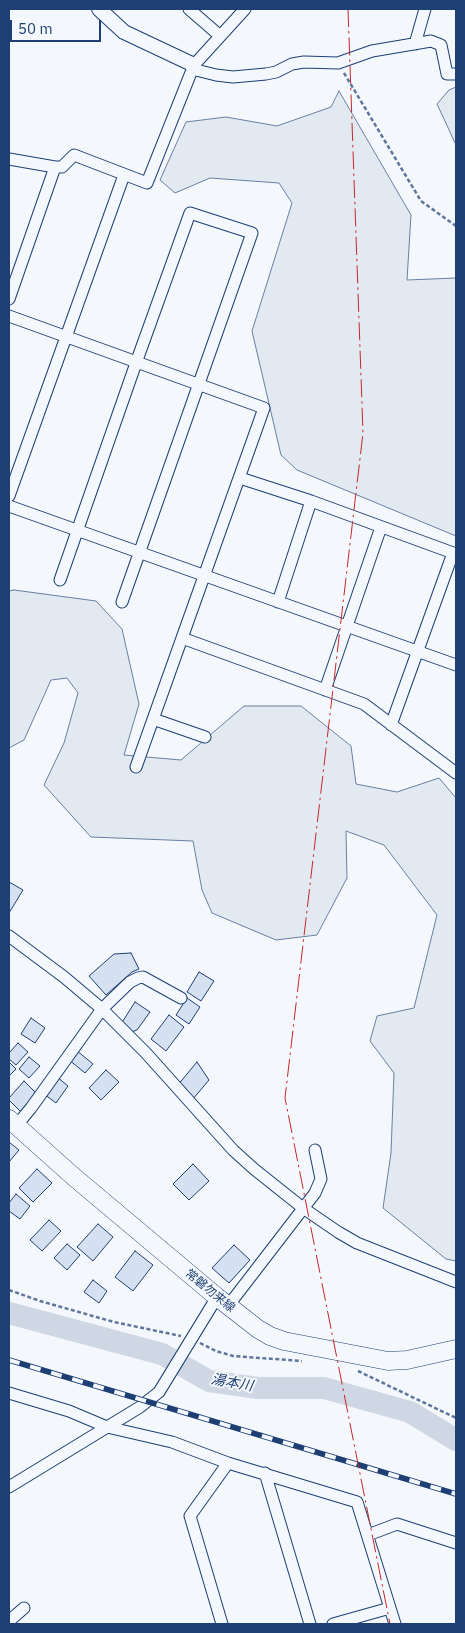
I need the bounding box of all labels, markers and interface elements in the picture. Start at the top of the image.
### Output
scale bar [12,10,104,42]
text: 50 m [18,19,53,38]
street label: 常磐勿来線 [182,1267,238,1315]
water label: 湯本川 [210,1371,254,1395]

